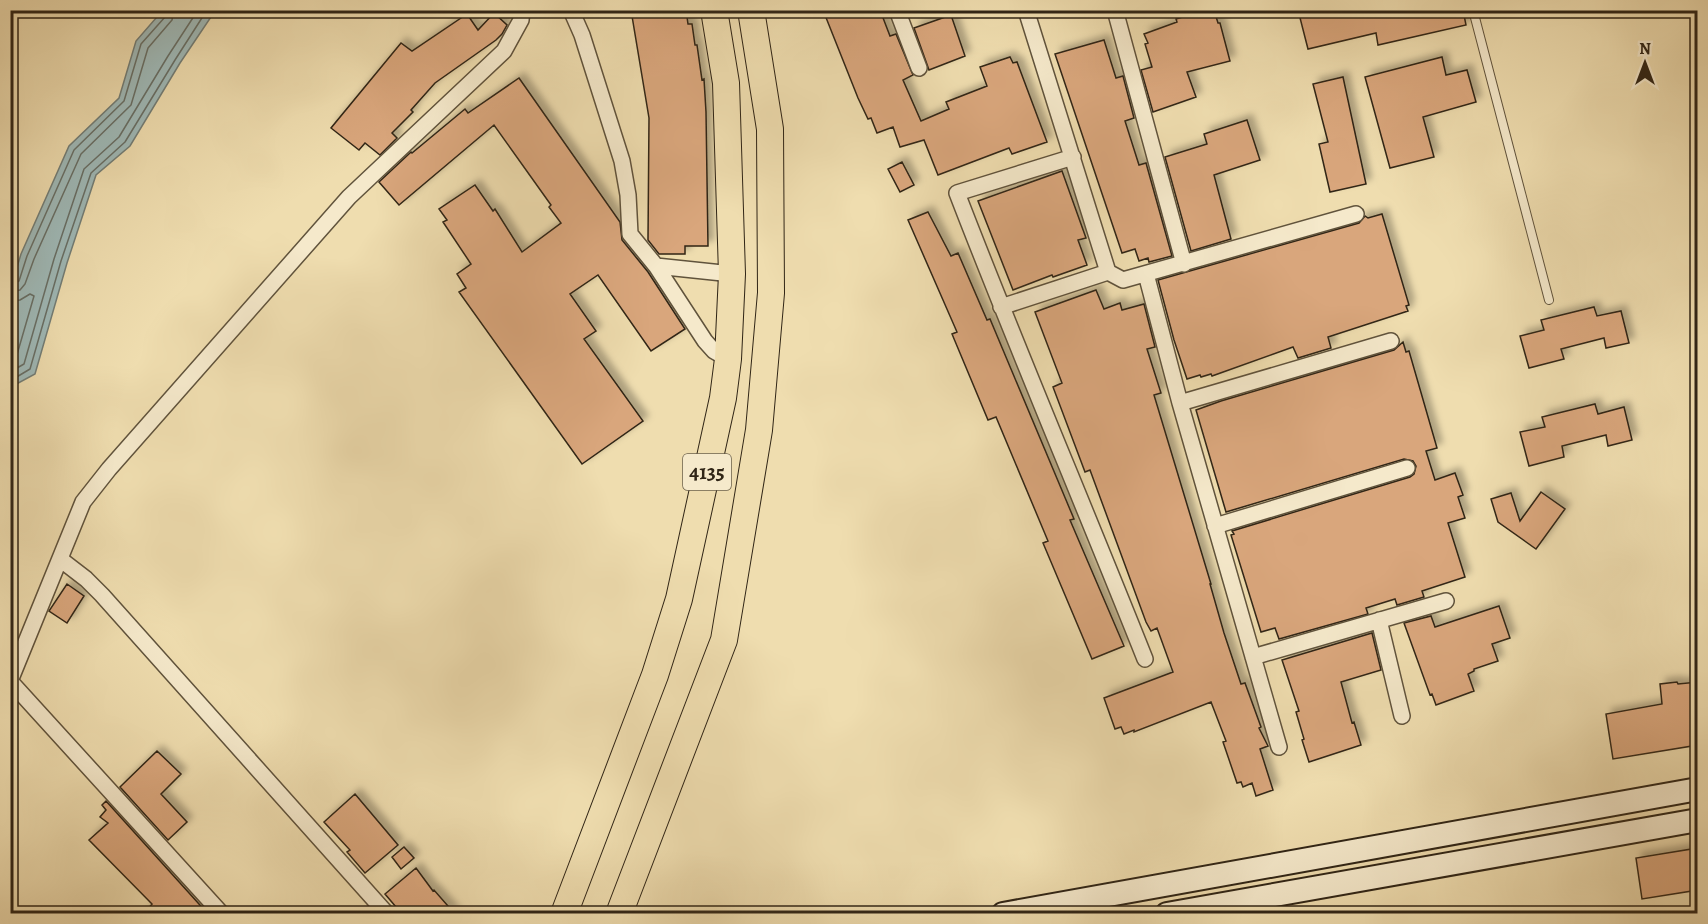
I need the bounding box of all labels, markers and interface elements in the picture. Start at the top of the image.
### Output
north arrow [1615,33,1675,93]
text: N [1639,38,1651,60]
road number: 4135 [683,454,731,490]

